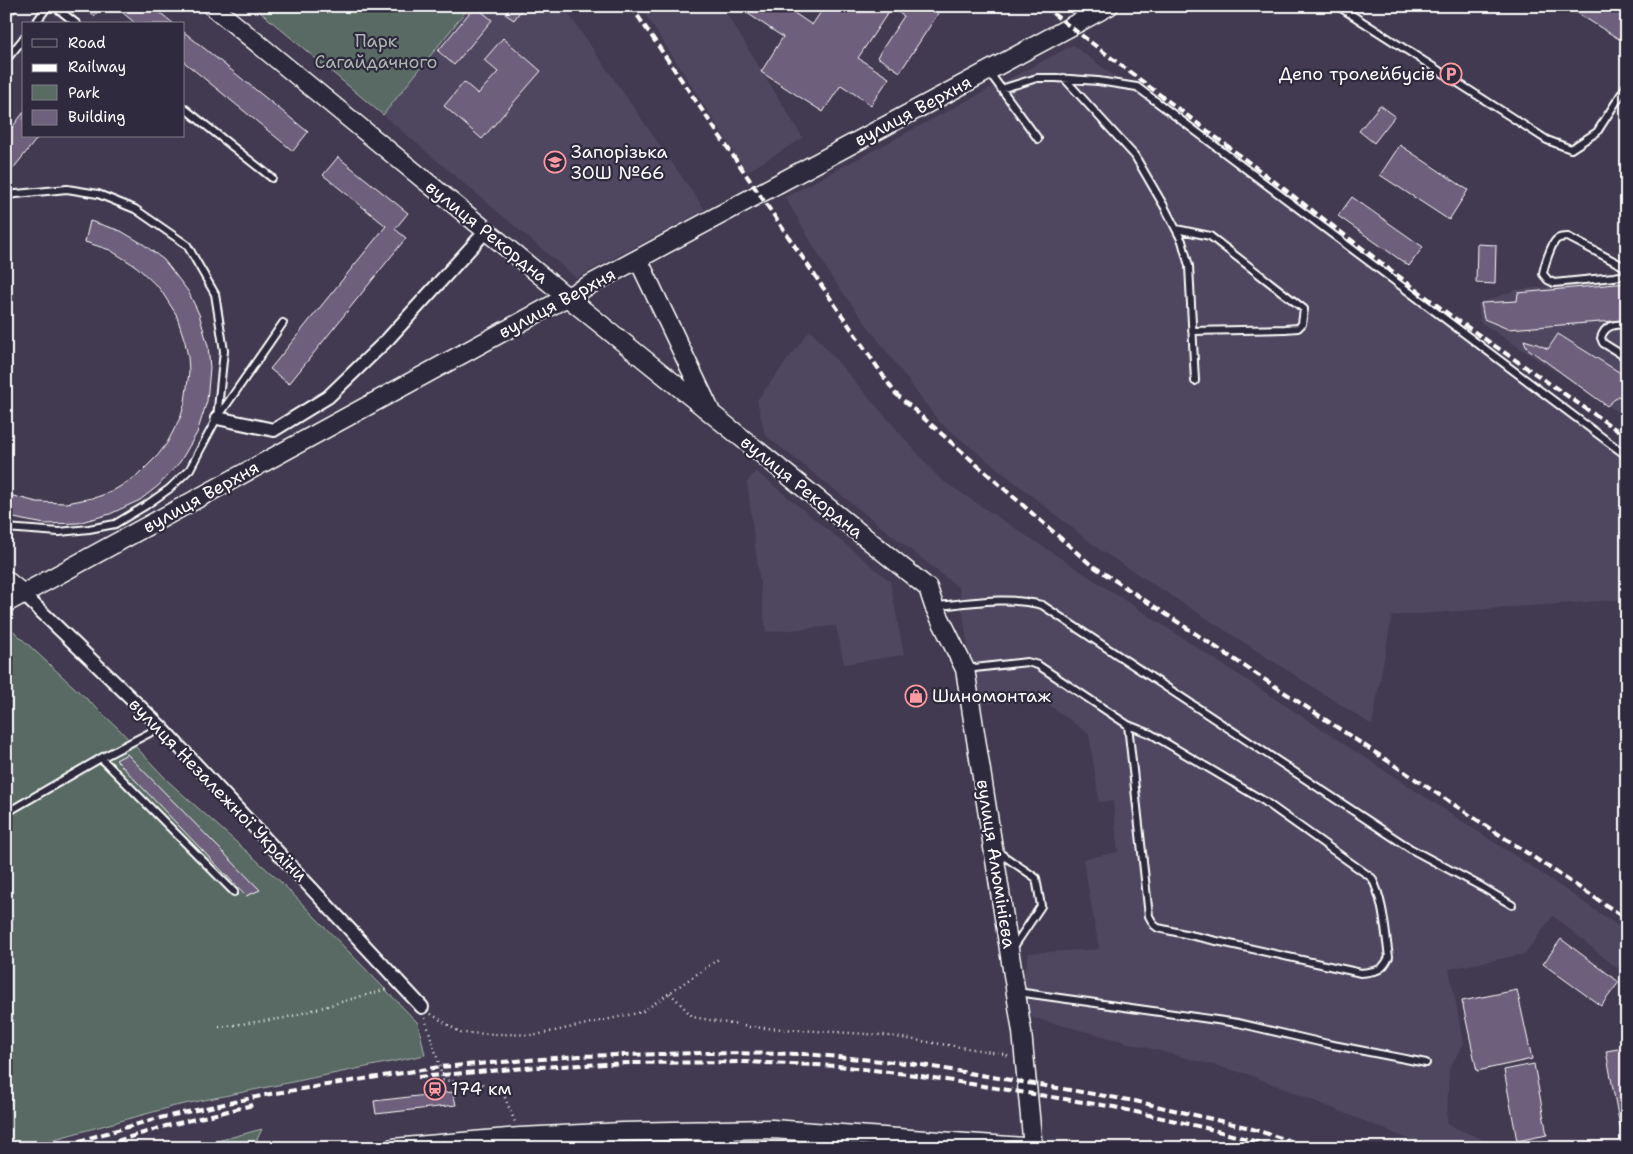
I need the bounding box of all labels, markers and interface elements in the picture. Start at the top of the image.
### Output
legend [22,22,185,138]
park label: Парк Сагайдачного [315,29,438,74]
text: Road [68,33,106,53]
text: Railway [68,57,126,77]
place label: Депо тролейбусів [1279,62,1435,86]
parking icon: Депо тролейбусів [1439,62,1463,86]
street label: вулиця Верхня [850,70,976,152]
text: Park [68,83,100,103]
text: Building [68,107,125,127]
place label: Запорізька ЗОШ №66 [571,140,668,185]
school or university icon: Запорізька ЗОШ №66 [543,150,567,174]
street label: вулиця Рекордна [421,175,553,289]
street label: вулиця Верхня [494,262,620,344]
street label: вулиця Рекордна [736,430,868,544]
street label: вулиця Верхня [139,455,263,539]
shop icon: Шиномонтаж [904,684,928,708]
place label: Шиномонтаж [932,684,1051,708]
street label: вулиця Незалежної України [123,693,313,887]
street label: вулиця Алюмінієва [971,778,1021,950]
station icon: 174 км [423,1077,447,1101]
place label: 174 км [451,1077,512,1101]

